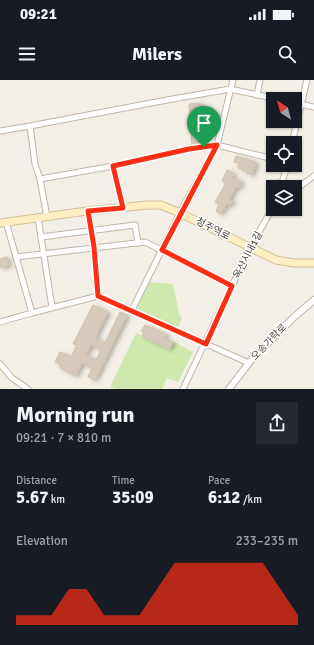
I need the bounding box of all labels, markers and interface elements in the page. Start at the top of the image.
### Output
text: 09:21 [20,5,57,23]
icon: menu [16,43,38,65]
text: Milers [132,43,182,65]
icon: search [276,43,298,65]
north arrow [266,92,302,128]
map controls [266,92,302,216]
pin [187,106,221,147]
icon: arrive [193,112,215,134]
button: locate [266,136,302,172]
button: layers [266,180,302,216]
street label: 청주역로 [194,215,232,243]
street label: 옥산시내1길 [231,229,265,281]
street label: 오송가락로 [249,321,289,363]
text: Morning run [16,401,135,428]
button: share [256,402,298,444]
text: 09:21 · 7 × 810 m [16,430,111,446]
text: Distance [16,474,57,487]
text: Time [112,474,135,487]
text: Pace [208,474,230,487]
text: 5.67 [16,487,48,508]
text: 35:09 [112,487,154,508]
text: 6:12 [208,487,241,508]
text: km [48,493,65,506]
text: /km [241,493,262,506]
text: Elevation [16,533,68,549]
text: 233–235 m [236,533,298,549]

